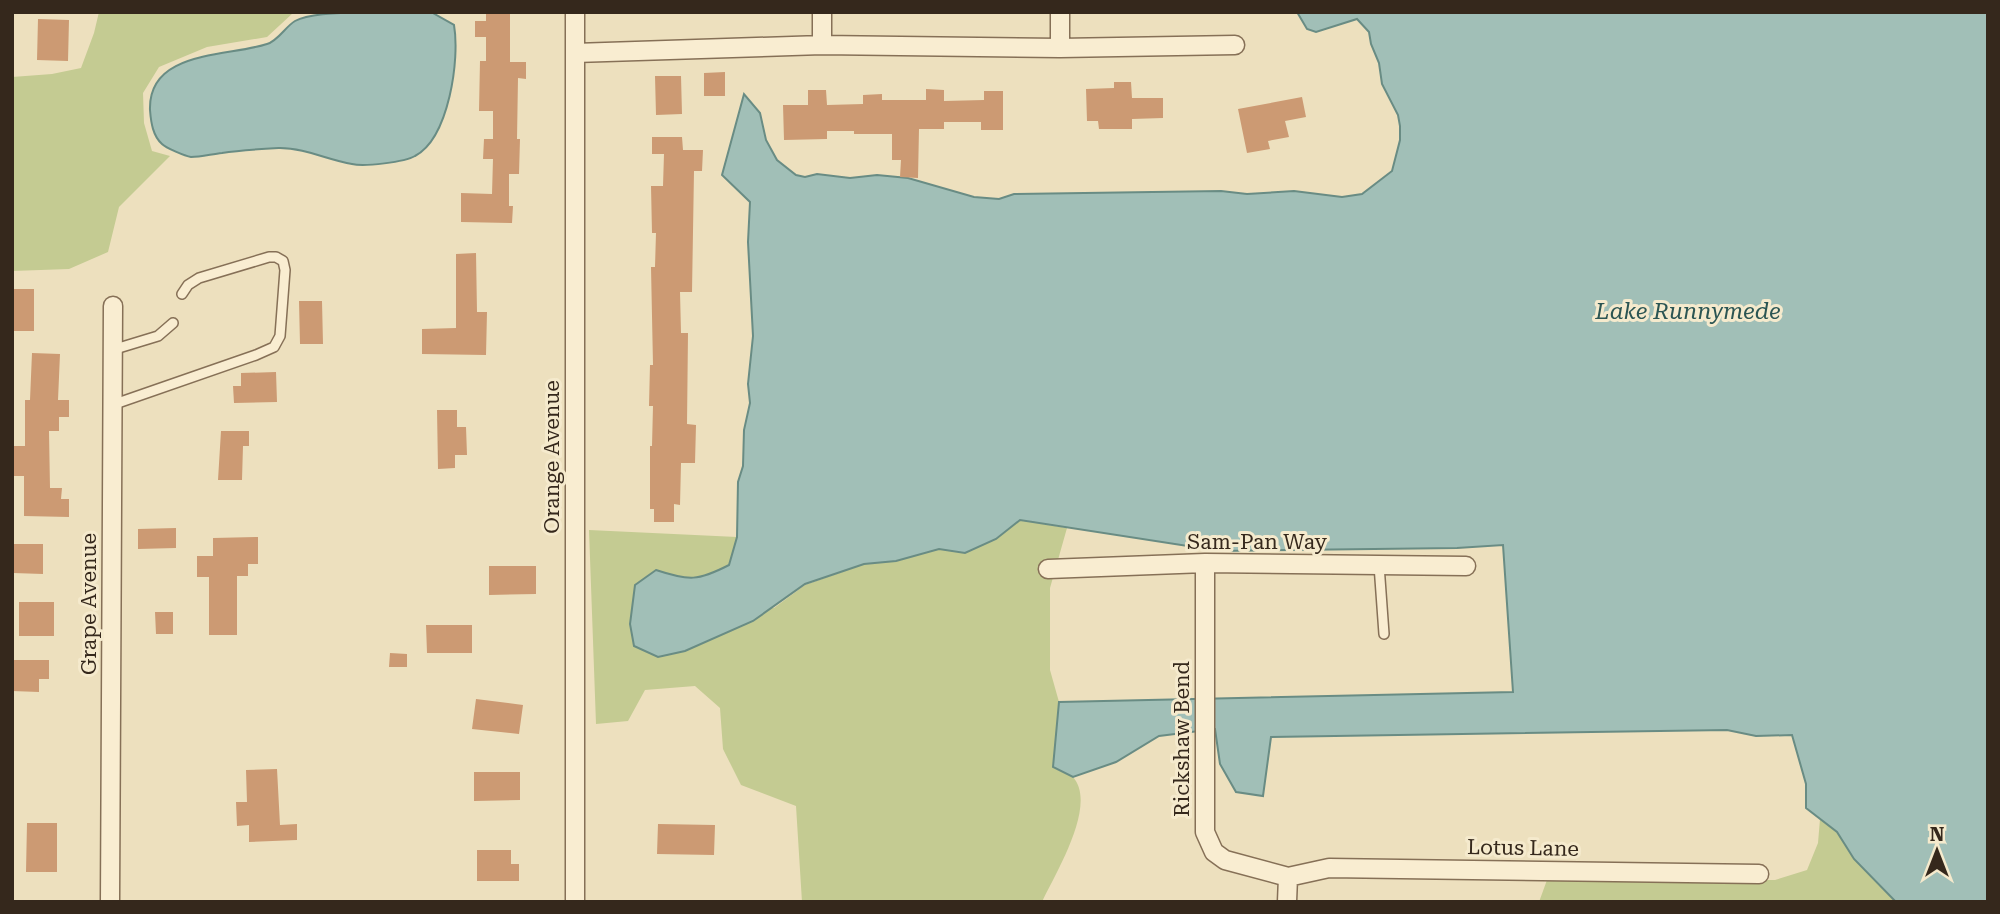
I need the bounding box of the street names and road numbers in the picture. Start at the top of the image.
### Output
street label: Orange Avenue [540,380,564,534]
street label: Sam-Pan Way [1187,530,1328,554]
street label: Grape Avenue [77,533,101,675]
street label: Rickshaw Bend [1170,660,1194,817]
street label: Lotus Lane [1467,835,1579,861]

